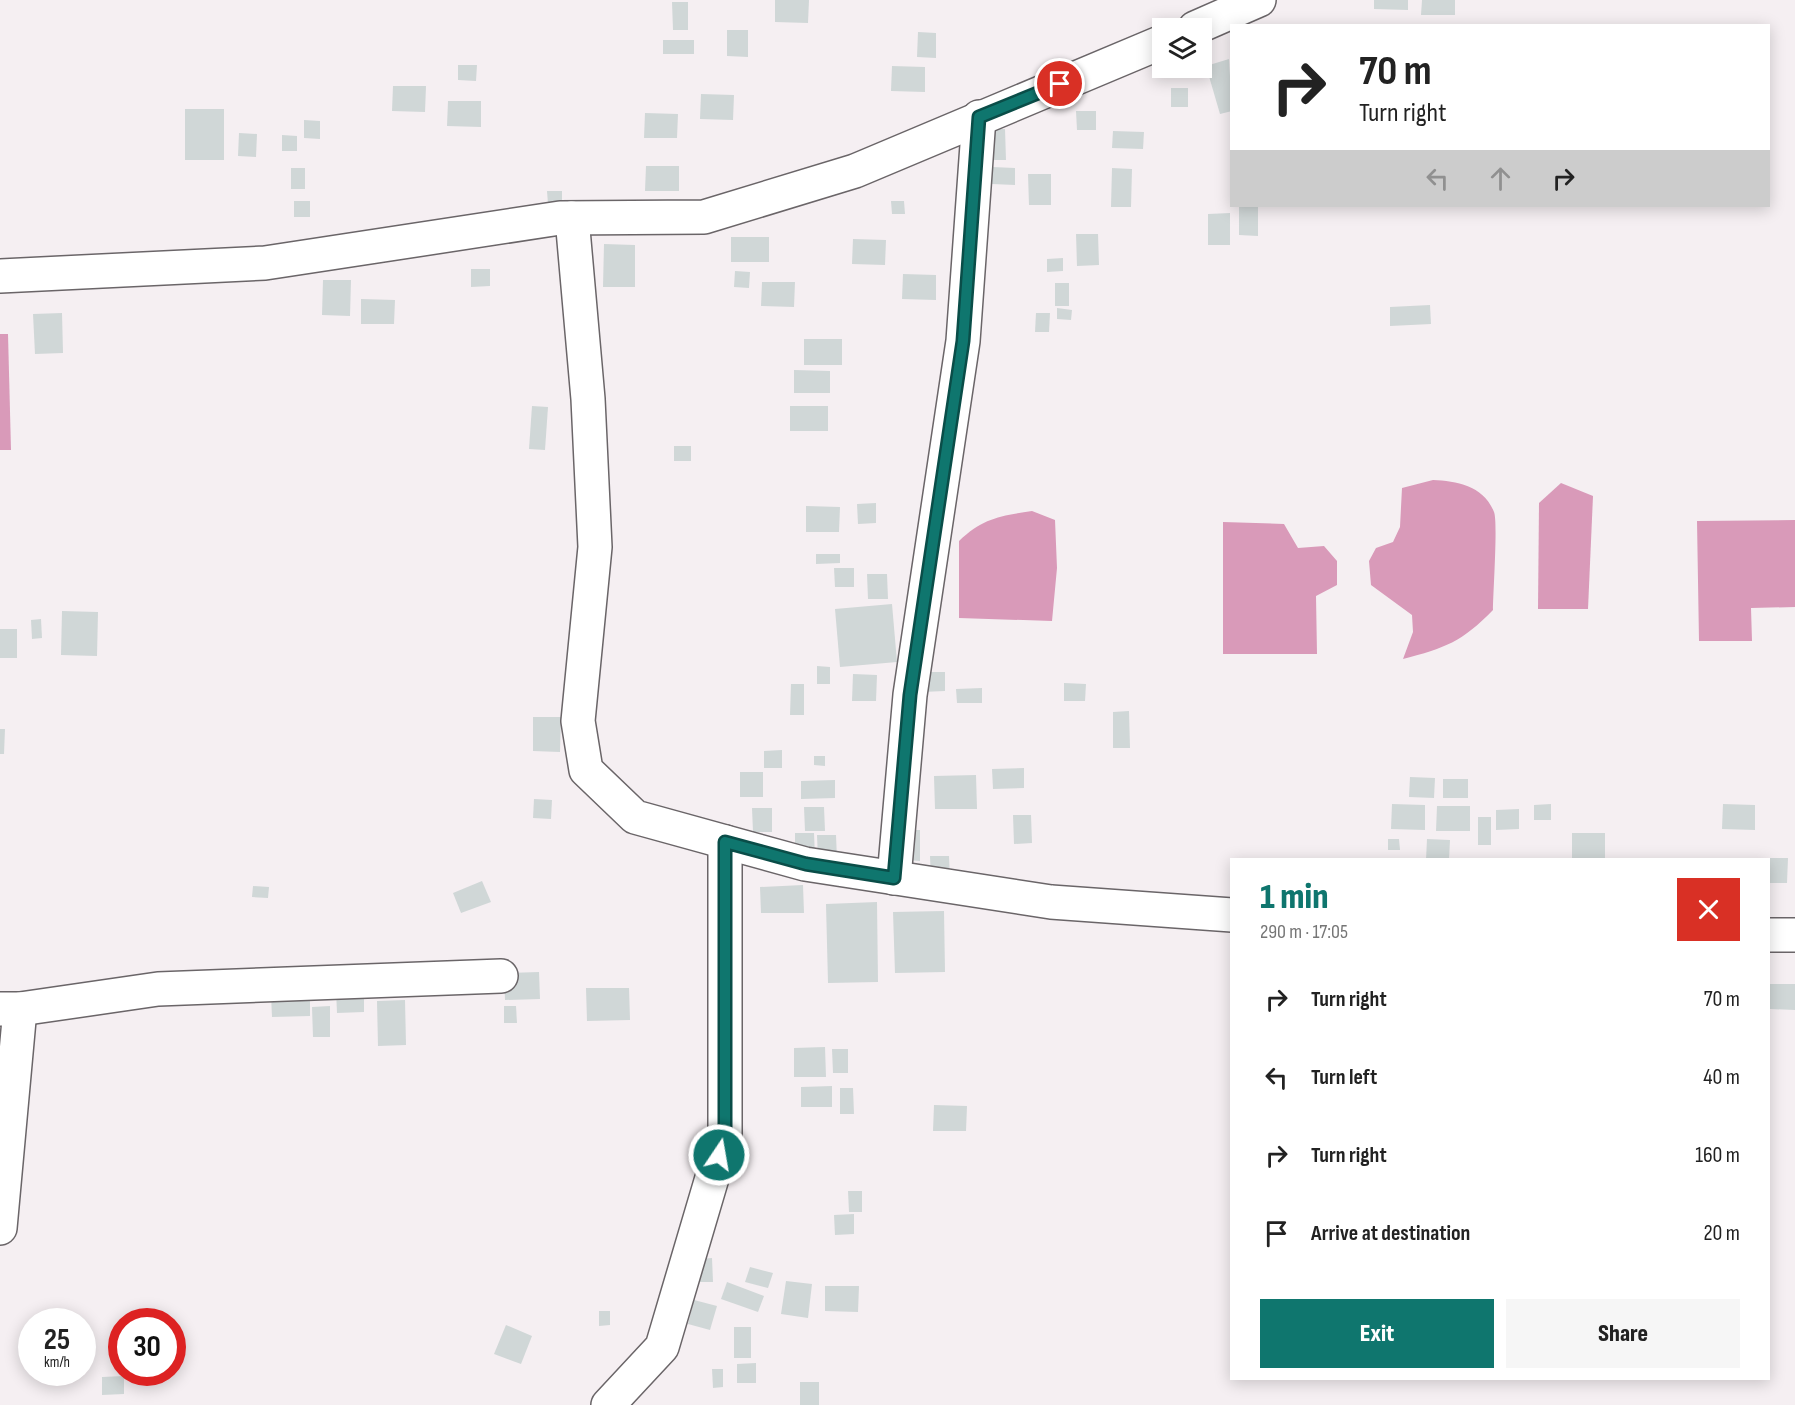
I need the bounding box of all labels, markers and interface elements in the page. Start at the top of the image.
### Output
map controls [1152,18,1212,78]
button: layers [1152,18,1212,78]
text: 70 m [1359,46,1432,97]
icon: right [1260,48,1338,126]
pin [1034,58,1085,109]
icon: arrive [1043,67,1076,100]
text: Turn right [1359,97,1446,129]
icon: left [1421,162,1454,195]
icon: ahead [1484,162,1517,195]
icon: right [1547,162,1580,195]
text: 1 min [1260,876,1328,919]
button: close [1677,878,1740,941]
text: 290 m · 17:05 [1260,920,1348,944]
icon: right [1260,983,1293,1016]
text: Turn right [1311,986,1387,1013]
text: 70 m [1704,986,1740,1013]
icon: left [1260,1061,1293,1094]
text: Turn left [1311,1064,1377,1091]
text: 40 m [1703,1064,1740,1091]
position arrow [687,1123,751,1187]
icon: right [1260,1139,1293,1172]
text: Turn right [1311,1142,1387,1169]
text: 160 m [1695,1142,1740,1169]
icon: arrive [1260,1217,1293,1250]
text: Arrive at destination [1311,1220,1470,1247]
text: 20 m [1704,1220,1740,1247]
button: Exit [1260,1299,1494,1368]
button: Share [1506,1299,1740,1368]
speed limit sign: 30 [108,1308,186,1386]
text: 25 [44,1322,70,1358]
text: km/h [44,1353,70,1372]

